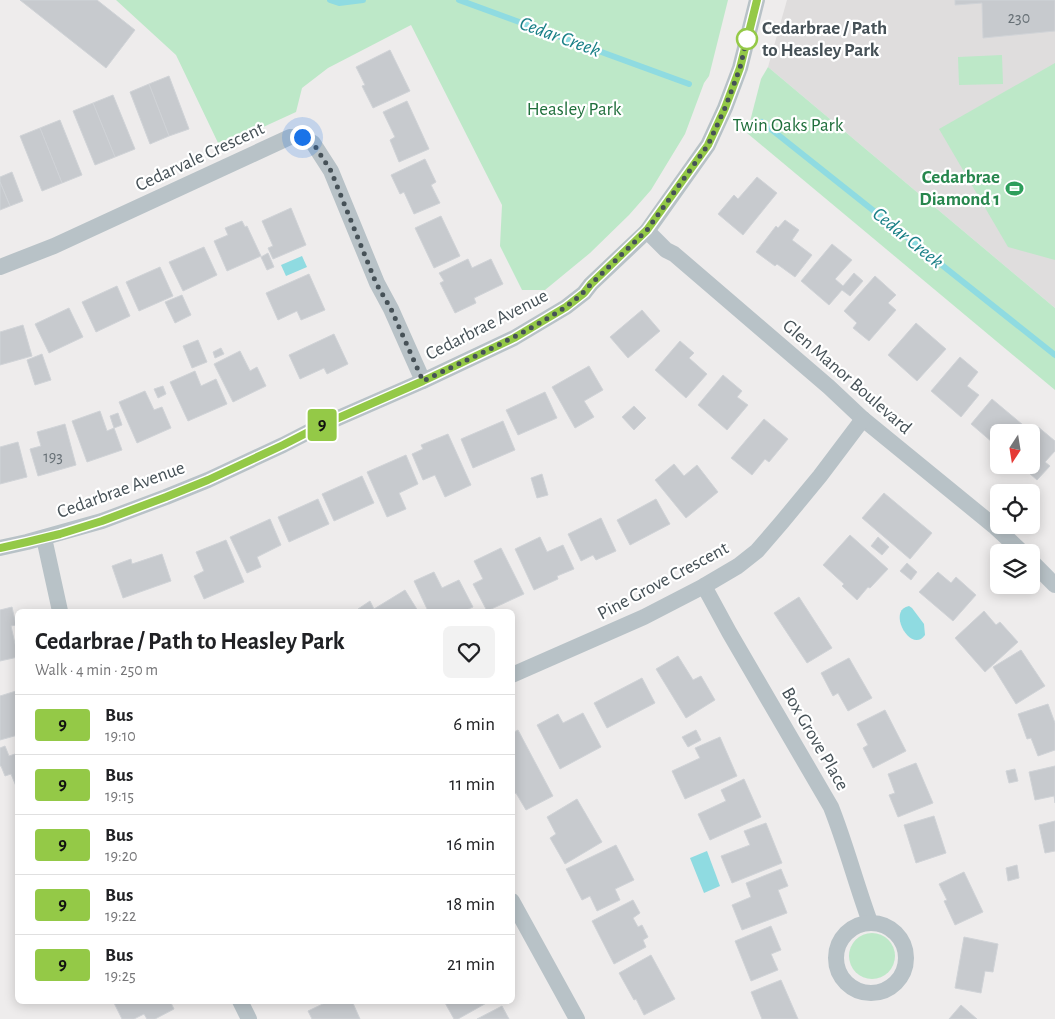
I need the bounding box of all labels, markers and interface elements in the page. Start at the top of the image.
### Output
house number: 230 [1008,10,1030,26]
water label: Cedar Creek [517,13,603,61]
place label: Cedarbrae / Path to Heasley Park [762,19,887,60]
marker: Cedarbrae / Path to Heasley Park [736,28,758,50]
park label: Heasley Park [527,100,622,119]
park label: Twin Oaks Park [733,116,844,135]
street label: Cedarvale Crescent [133,119,267,195]
your location [290,125,315,150]
place label: Cedarbrae Diamond 1 [919,168,1000,209]
sports icon: Cedarbrae Diamond 1 [1004,178,1024,198]
water label: Cedar Creek [869,204,947,272]
street label: Cedarbrae Avenue [423,286,551,364]
street label: Glen Manor Boulevard [779,316,915,438]
line badge: 9 [306,409,338,441]
text: 9 [318,416,326,434]
north arrow [990,424,1040,474]
map controls [990,424,1040,594]
house number: 193 [43,449,63,465]
street label: Cedarbrae Avenue [55,458,187,522]
button: locate [990,484,1040,534]
street label: Pine Grove Crescent [594,538,732,624]
button: layers [990,544,1040,594]
button: heart [443,626,495,678]
text: Cedarbrae / Path to Heasley Park [35,630,345,654]
text: Walk · 4 min · 250 m [35,662,158,678]
street label: Box Grove Place [778,684,852,794]
text: Bus [105,706,133,725]
text: 6 min [453,715,495,734]
text: 9 [58,716,67,734]
text: 19:10 [105,728,136,744]
text: Bus [105,766,133,785]
text: 11 min [449,775,495,794]
text: 9 [58,776,67,794]
text: 19:15 [105,788,134,804]
text: Bus [105,826,133,845]
text: 16 min [447,835,495,854]
text: 9 [58,836,67,854]
text: 19:20 [105,848,137,864]
text: Bus [105,886,133,905]
text: 18 min [447,895,495,914]
text: 9 [58,896,67,914]
text: 19:22 [105,908,136,924]
text: Bus [105,946,133,965]
text: 21 min [447,955,495,974]
text: 9 [58,956,67,974]
text: 19:25 [105,968,136,984]

